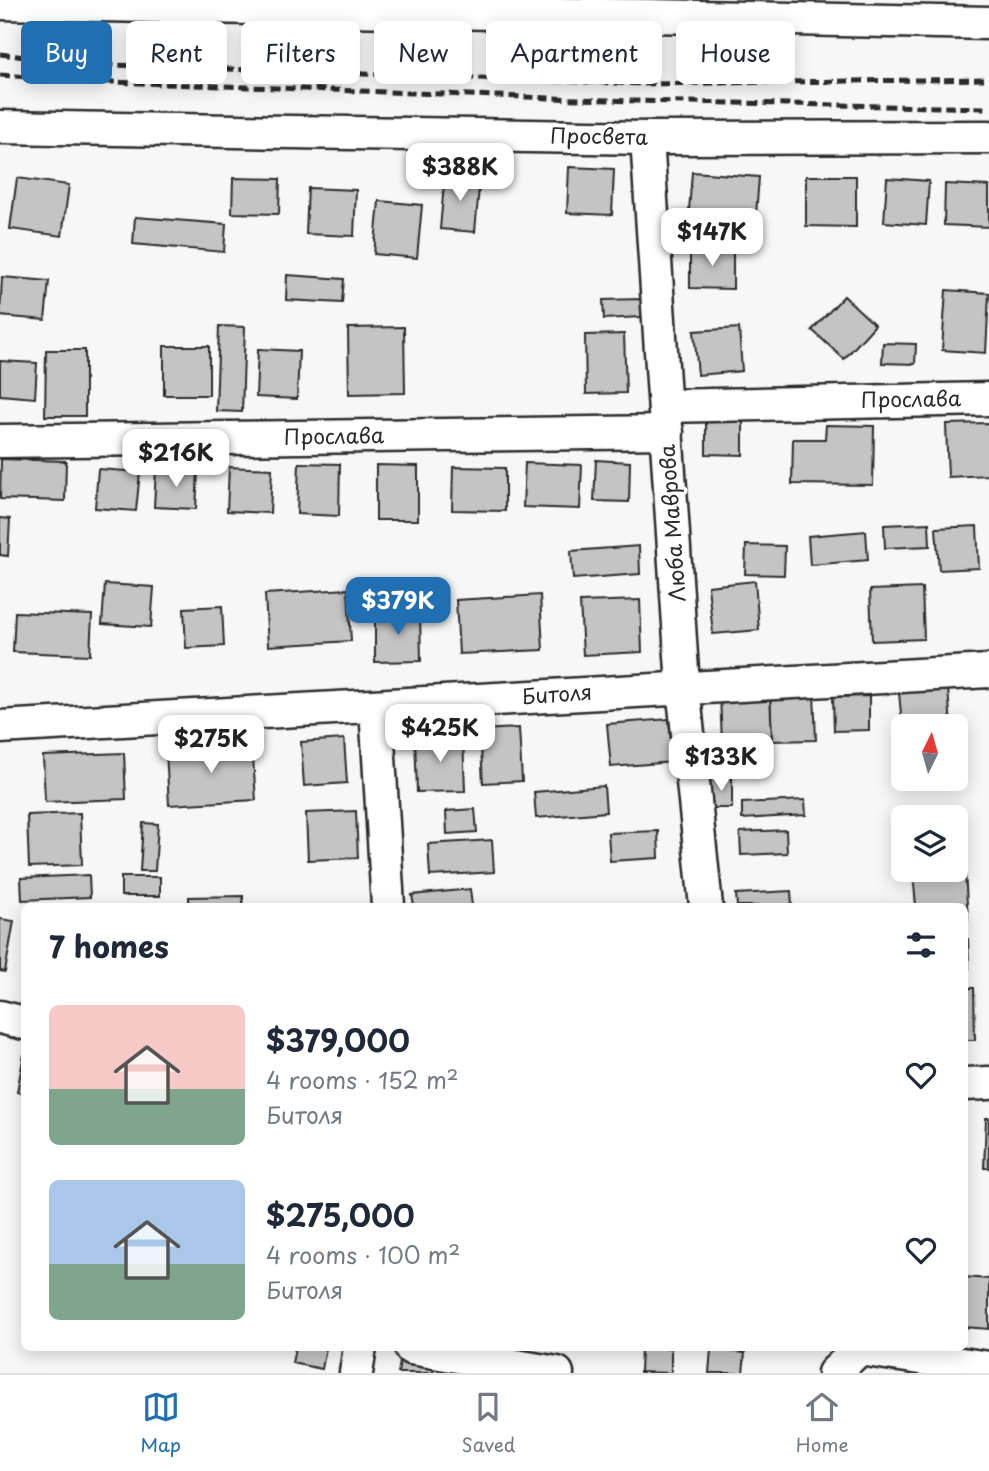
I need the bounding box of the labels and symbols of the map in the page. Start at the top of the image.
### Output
street label: Просвета [550,118,648,152]
pin: $388K [411,144,509,203]
pin: $147K [663,208,761,268]
street label: Прослава [861,381,962,415]
street label: Прослава [284,418,385,452]
pin: $216K [127,430,225,489]
street label: Люба Маврова [650,443,692,603]
pin: $379K [349,578,447,637]
street label: Битоля [521,675,593,711]
pin: $425K [391,704,489,764]
north arrow [891,714,968,791]
pin: $275K [162,716,260,775]
pin: $133K [672,734,770,793]

